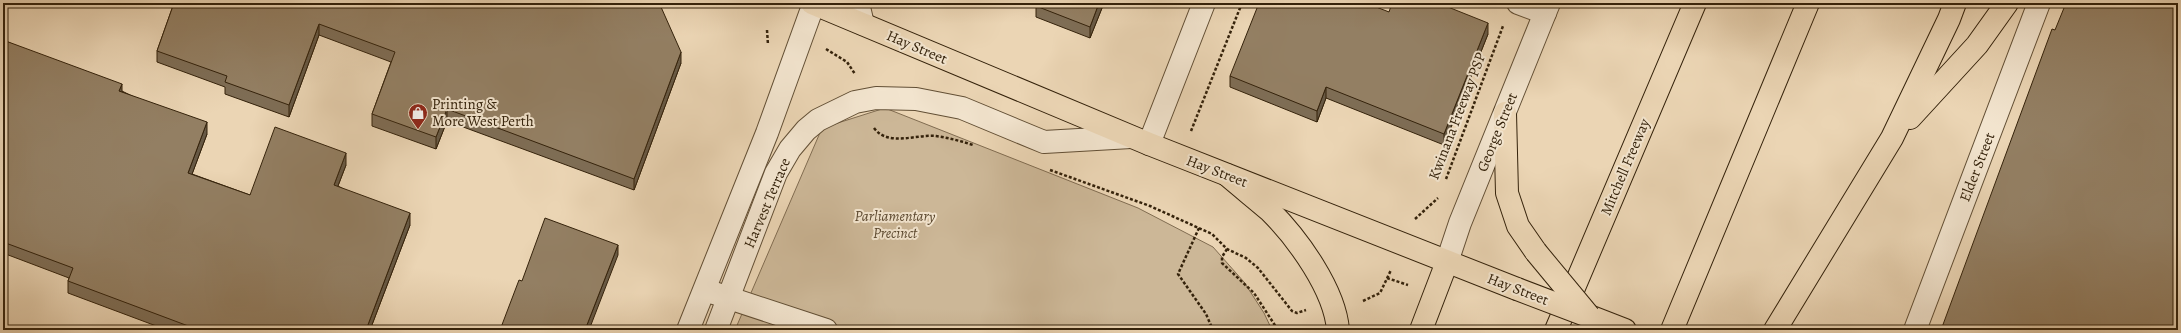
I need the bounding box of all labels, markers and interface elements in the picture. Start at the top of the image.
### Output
street label: Hay Street [884,25,951,69]
street label: Kwinana Freeway PSP [1424,50,1490,182]
street label: George Street [1472,89,1522,175]
place label: Printing & More West Perth [432,94,534,131]
shop icon: Printing & More West Perth [407,102,429,130]
street label: Mitchell Freeway [1596,115,1654,218]
street label: Elder Street [1955,129,1999,205]
street label: Hay Street [1183,150,1251,192]
street label: Harvest Terrace [739,155,795,251]
park label: Parliamentary Precinct [855,206,936,243]
street label: Hay Street [1484,268,1552,310]

